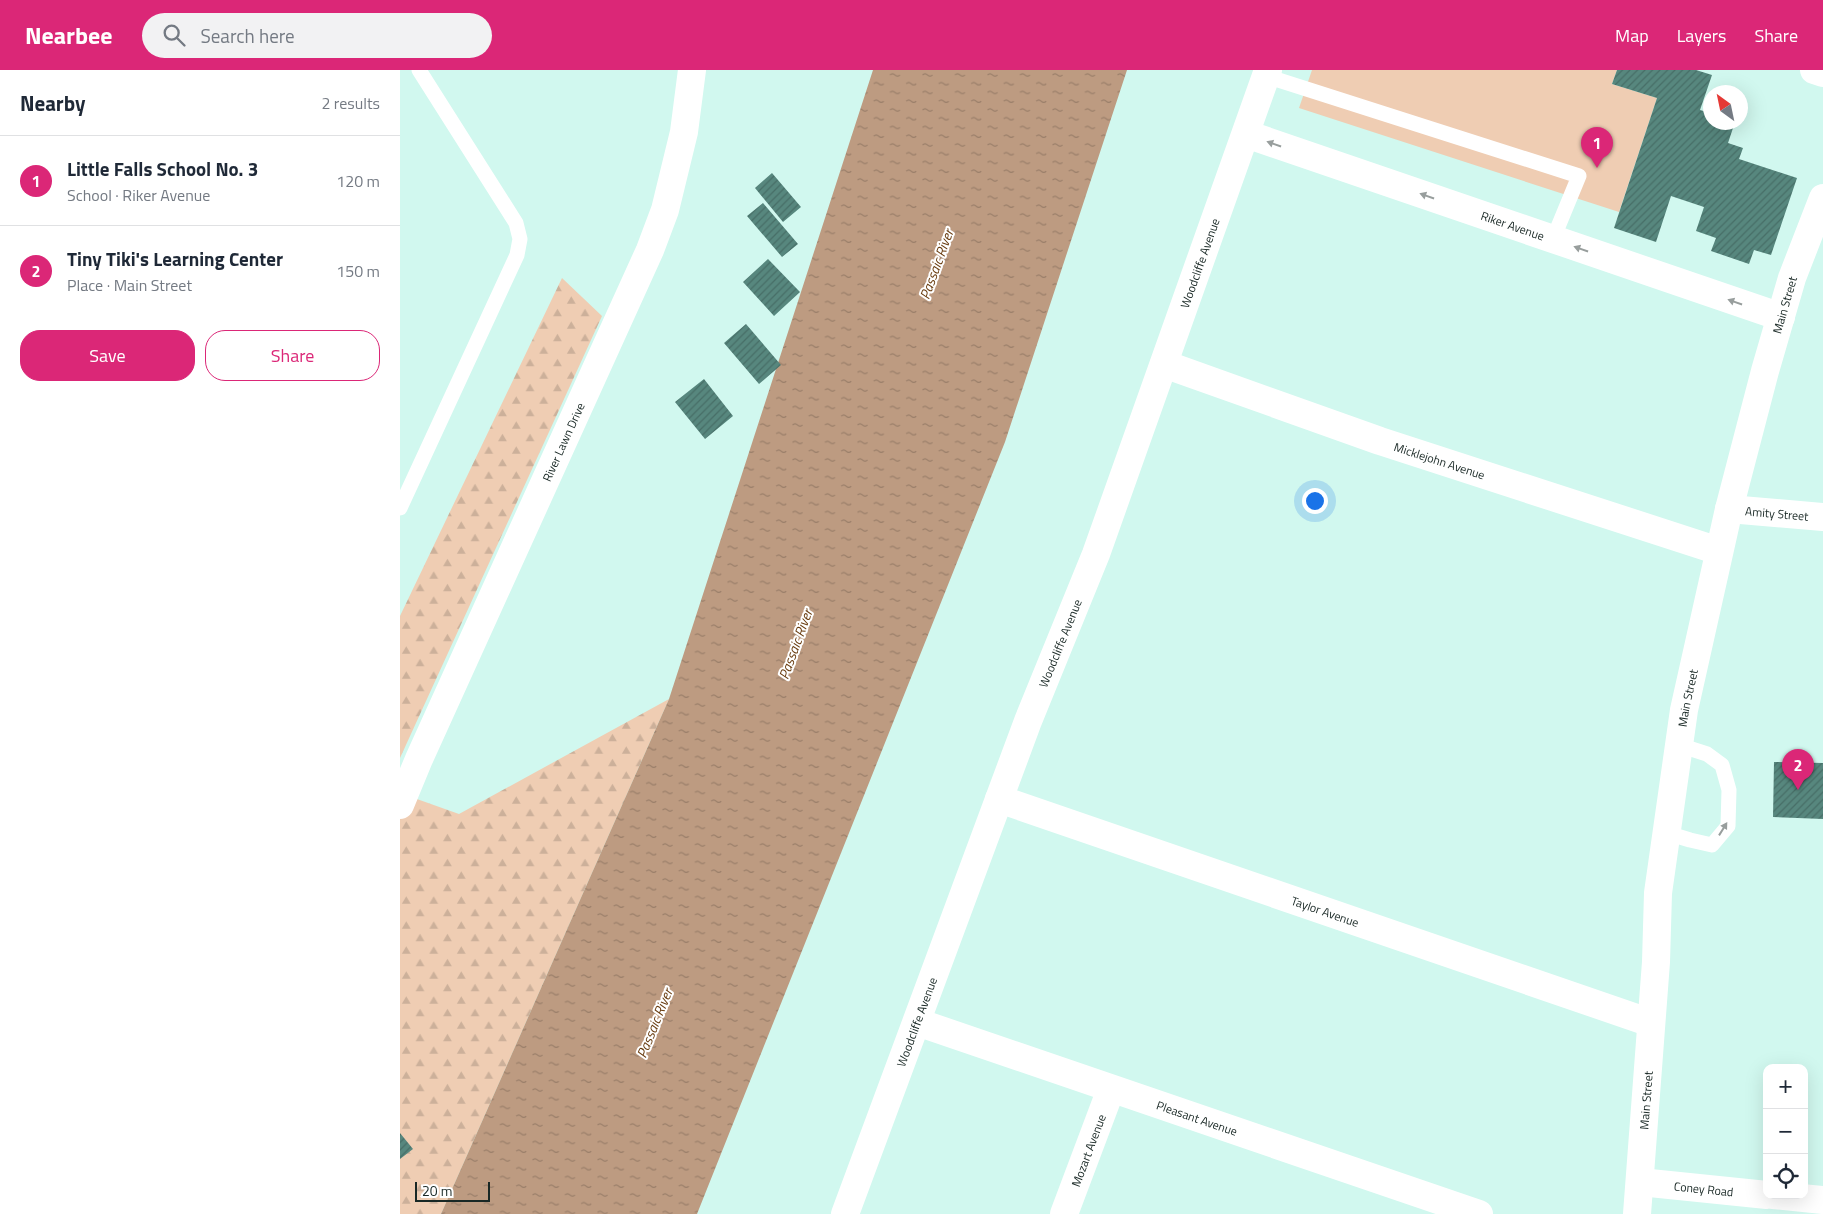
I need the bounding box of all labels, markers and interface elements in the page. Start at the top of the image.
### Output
search box [142,13,492,58]
text: Nearbee [25,17,112,53]
icon: search [160,21,188,49]
text: Search here [200,21,295,50]
text: Map [1615,22,1649,49]
text: Layers [1677,22,1726,49]
text: Share [1754,22,1798,49]
north arrow [1703,85,1748,130]
text: Nearby [20,87,85,119]
text: 2 results [321,91,380,115]
pin: 1 [1581,127,1613,168]
one-way arrow [1266,140,1281,147]
text: Little Falls School No. 3 [67,154,258,183]
text: 1 [32,169,40,193]
text: 120 m [336,169,380,193]
text: School · Riker Avenue [67,183,210,207]
one-way arrow [1420,192,1435,200]
street label: Riker Avenue [1478,206,1547,245]
street label: Woodcliffe Avenue [1175,215,1224,311]
water label: Passaic River [914,225,959,302]
text: Tiny Tiki's Learning Center [67,244,283,273]
one-way arrow [1573,245,1588,253]
text: 2 [32,259,40,283]
text: 150 m [336,259,380,283]
text: Place · Main Street [67,273,192,297]
street label: Main Street [1767,273,1802,336]
one-way arrow [1727,297,1742,305]
button: Save [20,330,195,381]
button: Share [205,330,380,381]
street label: River Lawn Drive [537,399,589,484]
street label: Micklejohn Avenue [1392,437,1488,484]
your location [1302,488,1328,514]
street label: Amity Street [1744,501,1810,525]
street label: Woodcliffe Avenue [1033,596,1086,690]
water label: Passaic River [773,605,818,682]
street label: Main Street [1672,666,1703,728]
pin: 2 [1782,749,1814,790]
one-way arrow [1719,823,1728,836]
street label: Taylor Avenue [1289,891,1362,932]
street label: Woodcliffe Avenue [891,974,942,1069]
water label: Passaic River [631,984,678,1061]
map controls [1763,1064,1808,1199]
button: + [1763,1064,1808,1109]
street label: Main Street [1634,1069,1657,1130]
street label: Pleasant Avenue [1154,1095,1240,1140]
button: − [1763,1109,1808,1154]
street label: Mozart Avenue [1066,1111,1110,1189]
button: locate [1763,1154,1808,1199]
street label: Coney Road [1673,1176,1734,1201]
scale bar [415,1179,490,1202]
text: 20 m [422,1180,452,1201]

